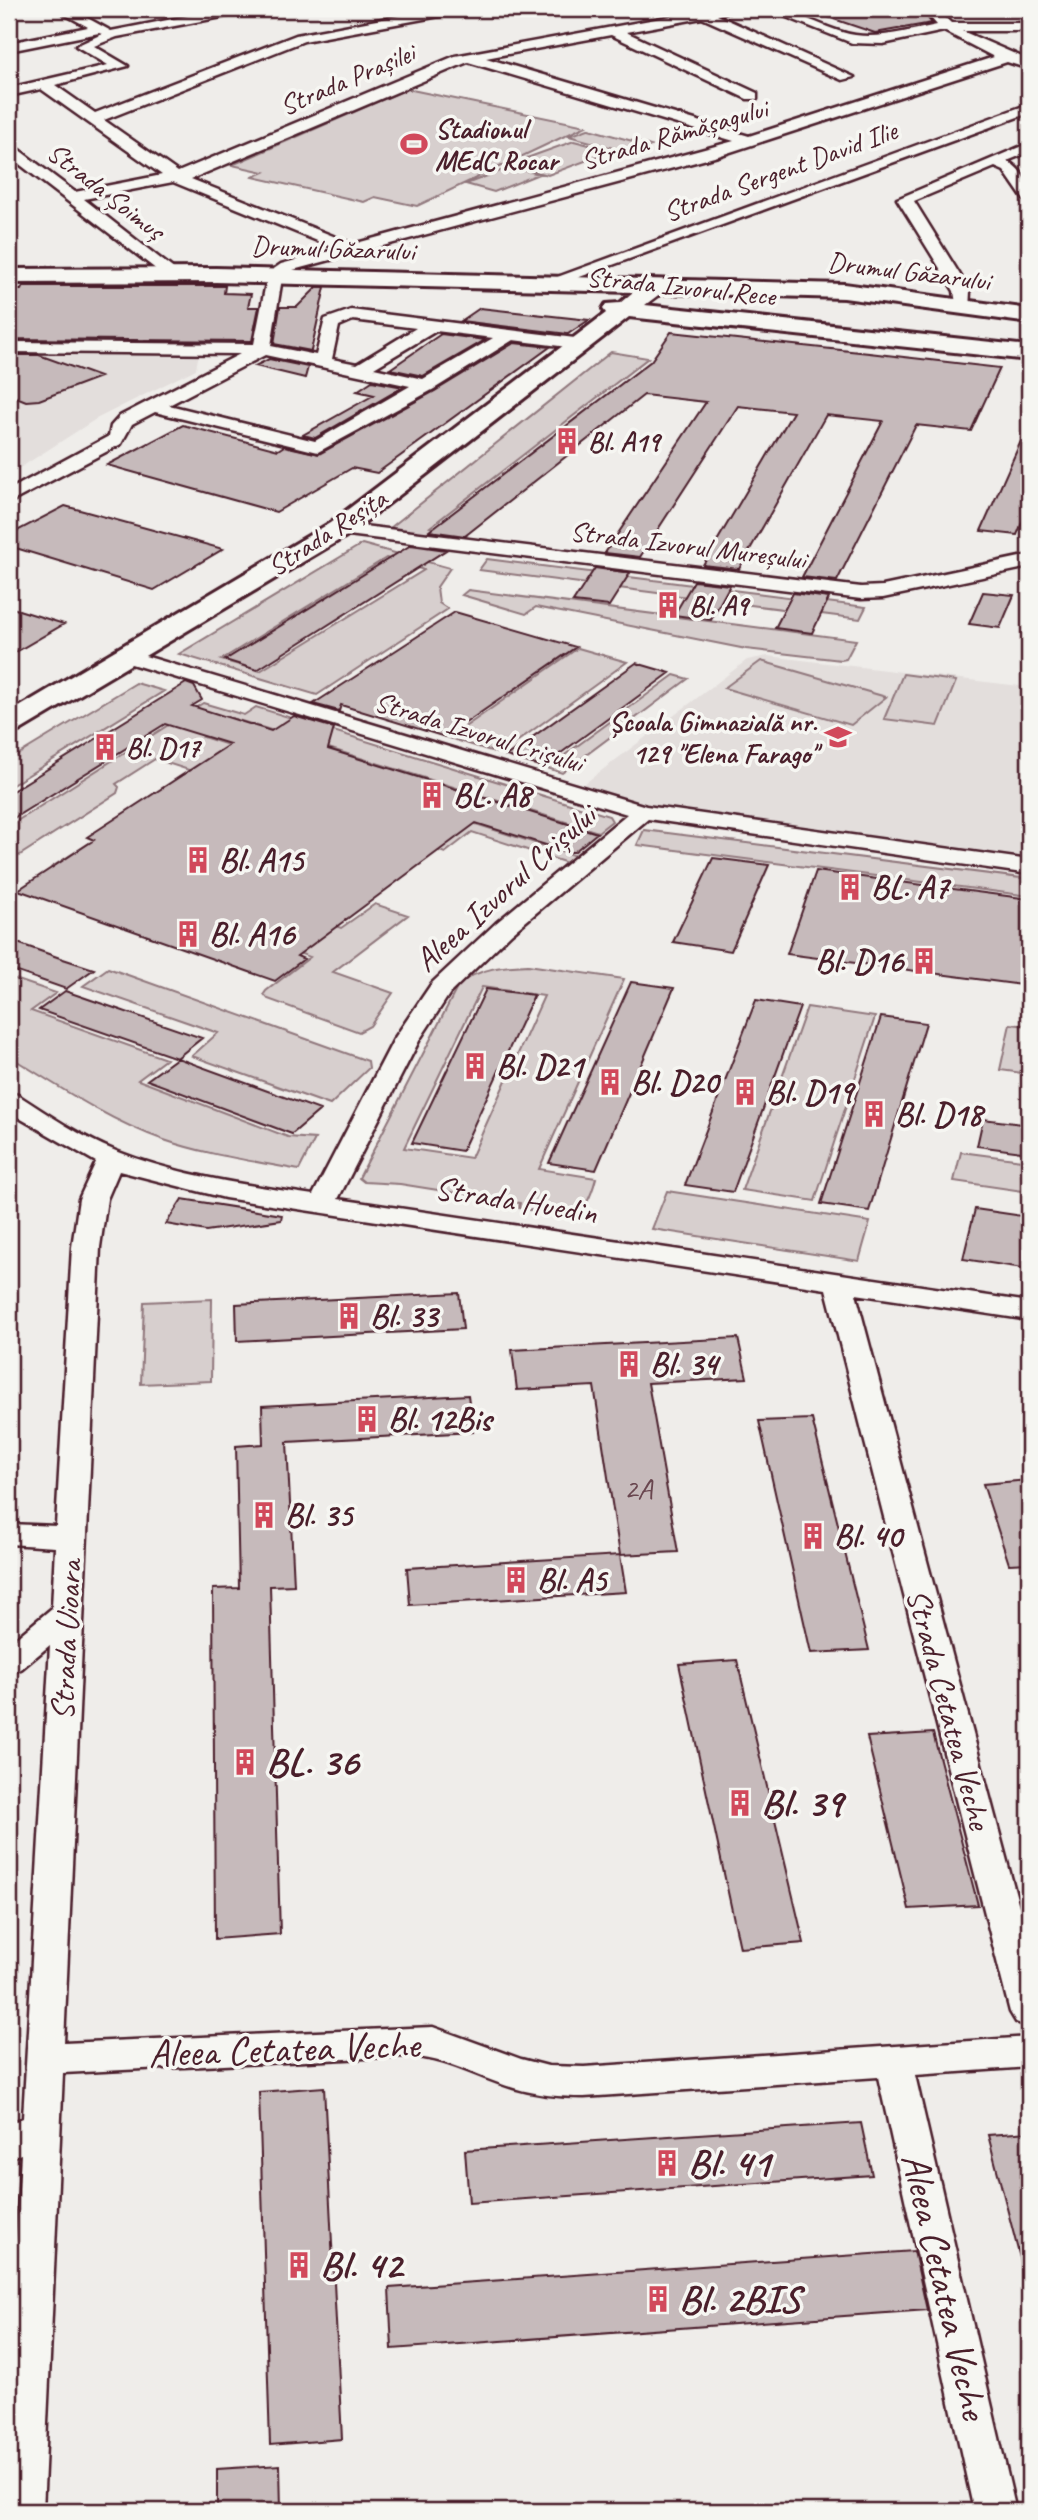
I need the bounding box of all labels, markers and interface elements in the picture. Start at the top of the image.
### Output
street label: Strada Prașilei [274,33,423,123]
street label: Strada Rămășagului [577,90,775,177]
place label: Stadionul MEdC Rocar [435,111,561,178]
street label: Strada Sergent David Ilie [659,112,903,229]
sports icon: Stadionul MEdC Rocar [399,129,429,159]
street label: Strada Șoimuș [40,134,174,249]
street label: Drumul Găzarului [251,228,419,268]
street label: Drumul Găzarului [826,244,996,299]
street label: Strada Izvorul Rece [585,259,779,314]
place label: Bl. A19 [588,424,663,459]
building icon: Bl. A19 [552,426,582,456]
street label: Strada Reșița [261,480,395,583]
street label: Strada Izvorul Mureșului [568,513,811,577]
place label: Bl. A9 [689,588,752,623]
building icon: Bl. A9 [653,590,683,620]
street label: Strada Izvorul Crișului [371,684,591,781]
place label: Școala Gimnazială nr. 129 "Elena Farago" [609,704,823,771]
school or university icon: Școala Gimnazială nr. 129 "Elena Farago" [823,722,853,752]
place label: Bl. D17 [126,730,202,765]
building icon: Bl. D17 [90,732,120,762]
place label: BL. A8 [453,774,535,816]
building icon: BL. A8 [417,780,447,810]
street label: Aleea Izvorul Crișului [405,793,607,981]
place label: Bl. A15 [219,839,306,881]
building icon: Bl. A15 [183,845,213,875]
place label: BL. A7 [871,866,952,908]
building icon: BL. A7 [835,872,865,902]
place label: Bl. A16 [209,913,297,955]
building icon: Bl. A16 [173,919,203,949]
place label: Bl. D16 [815,940,905,982]
building icon: Bl. D16 [909,946,939,976]
place label: Bl. D21 [496,1045,586,1087]
building icon: Bl. D21 [460,1051,490,1081]
place label: Bl. D20 [631,1061,721,1103]
building icon: Bl. D20 [595,1067,625,1097]
place label: Bl. D19 [766,1071,856,1113]
building icon: Bl. D19 [730,1077,760,1107]
place label: Bl. D18 [895,1093,986,1135]
building icon: Bl. D18 [859,1099,889,1129]
street label: Strada Huedin [432,1166,600,1234]
place label: Bl. 33 [370,1295,441,1337]
building icon: Bl. 33 [334,1301,364,1331]
place label: Bl. 34 [650,1343,722,1385]
building icon: Bl. 34 [614,1349,644,1379]
place label: Bl. 12Bis [388,1398,495,1440]
building icon: Bl. 12Bis [352,1404,382,1434]
house number: 2A [624,1469,654,1507]
place label: Bl. 35 [285,1494,355,1536]
building icon: Bl. 35 [249,1500,279,1530]
place label: Bl. 40 [834,1515,905,1557]
building icon: Bl. 40 [798,1521,828,1551]
street label: Strada Uioara [41,1556,91,1721]
place label: Bl. A5 [537,1559,609,1601]
building icon: Bl. A5 [501,1565,531,1595]
street label: Strada Cetatea Veche [897,1584,1002,1836]
place label: BL. 36 [266,1737,362,1787]
building icon: BL. 36 [230,1747,260,1777]
place label: Bl. 39 [761,1778,847,1828]
building icon: Bl. 39 [725,1788,755,1818]
street label: Aleea Cetatea Veche [148,2019,423,2079]
place label: Bl. 41 [688,2138,774,2188]
building icon: Bl. 41 [652,2148,682,2178]
street label: Aleea Cetatea Veche [890,2148,1001,2427]
place label: Bl. 42 [320,2240,406,2290]
building icon: Bl. 42 [284,2250,314,2280]
place label: Bl. 2BIS [679,2274,806,2324]
building icon: Bl. 2BIS [643,2284,673,2314]

